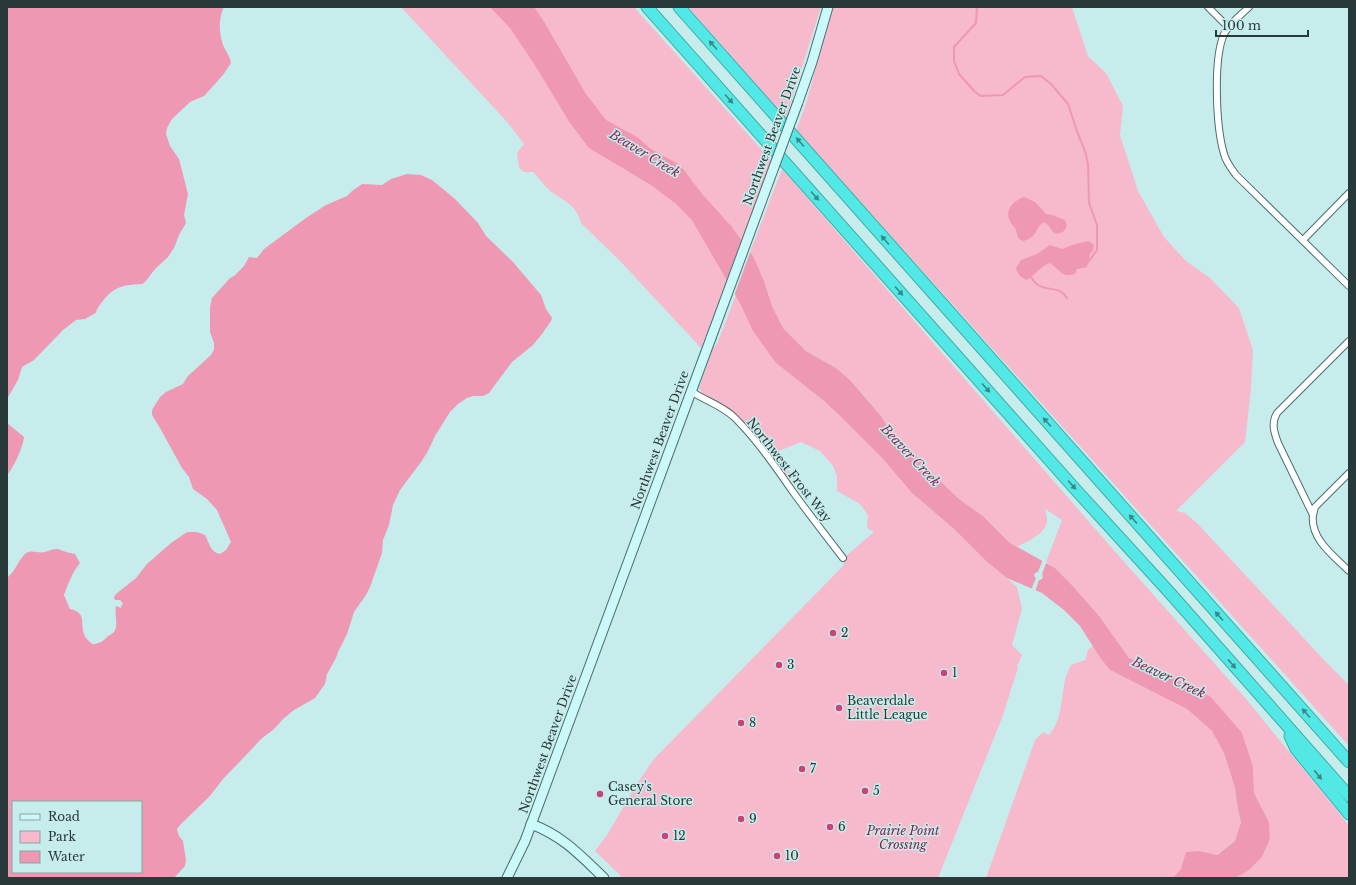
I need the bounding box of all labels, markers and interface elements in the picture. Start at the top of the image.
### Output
scale bar [1216,12,1308,38]
text: 100 m [1222,18,1261,33]
one-way arrow [708,40,718,50]
street label: Northwest Beaver Drive [739,64,804,207]
one-way arrow [724,94,734,104]
water label: Beaver Creek [606,125,683,181]
one-way arrow [795,137,804,147]
one-way arrow [811,191,820,201]
one-way arrow [881,234,890,245]
one-way arrow [895,285,904,296]
street label: Northwest Beaver Drive [627,368,692,511]
one-way arrow [981,383,990,393]
street label: Northwest Frost Way [744,415,835,525]
one-way arrow [1042,416,1051,427]
water label: Beaver Creek [877,420,944,490]
one-way arrow [1067,480,1076,490]
one-way arrow [1129,514,1138,523]
one-way arrow [1215,611,1224,621]
place label: 2 [841,625,848,640]
marker: 2 [828,628,838,638]
water label: Beaver Creek [1128,653,1209,702]
place label: 3 [787,657,794,672]
one-way arrow [1228,659,1237,669]
marker: 3 [774,660,784,670]
place label: 1 [952,665,957,680]
marker: 1 [939,668,949,678]
street label: Northwest Beaver Drive [515,672,580,815]
place label: Beaverdale Little League [847,693,928,722]
marker: Beaverdale Little League [834,703,844,713]
one-way arrow [1301,708,1311,718]
place label: 8 [749,715,756,730]
marker: 8 [736,718,746,728]
place label: 7 [810,761,817,776]
marker: 7 [797,764,807,774]
one-way arrow [1313,770,1322,781]
place label: Casey's General Store [608,779,693,808]
place label: 5 [873,783,880,798]
marker: 5 [860,786,870,796]
marker: Casey's General Store [595,789,605,799]
legend [12,801,142,873]
text: Road [48,809,80,824]
place label: 9 [749,811,757,826]
marker: 9 [736,814,746,824]
place label: 6 [838,819,846,834]
marker: 6 [825,822,835,832]
park label: Prairie Point Crossing [866,823,940,852]
place label: 12 [673,828,686,843]
text: Park [48,829,76,844]
marker: 12 [660,831,670,841]
place label: 10 [785,848,799,863]
text: Water [47,849,85,864]
marker: 10 [772,851,782,861]

